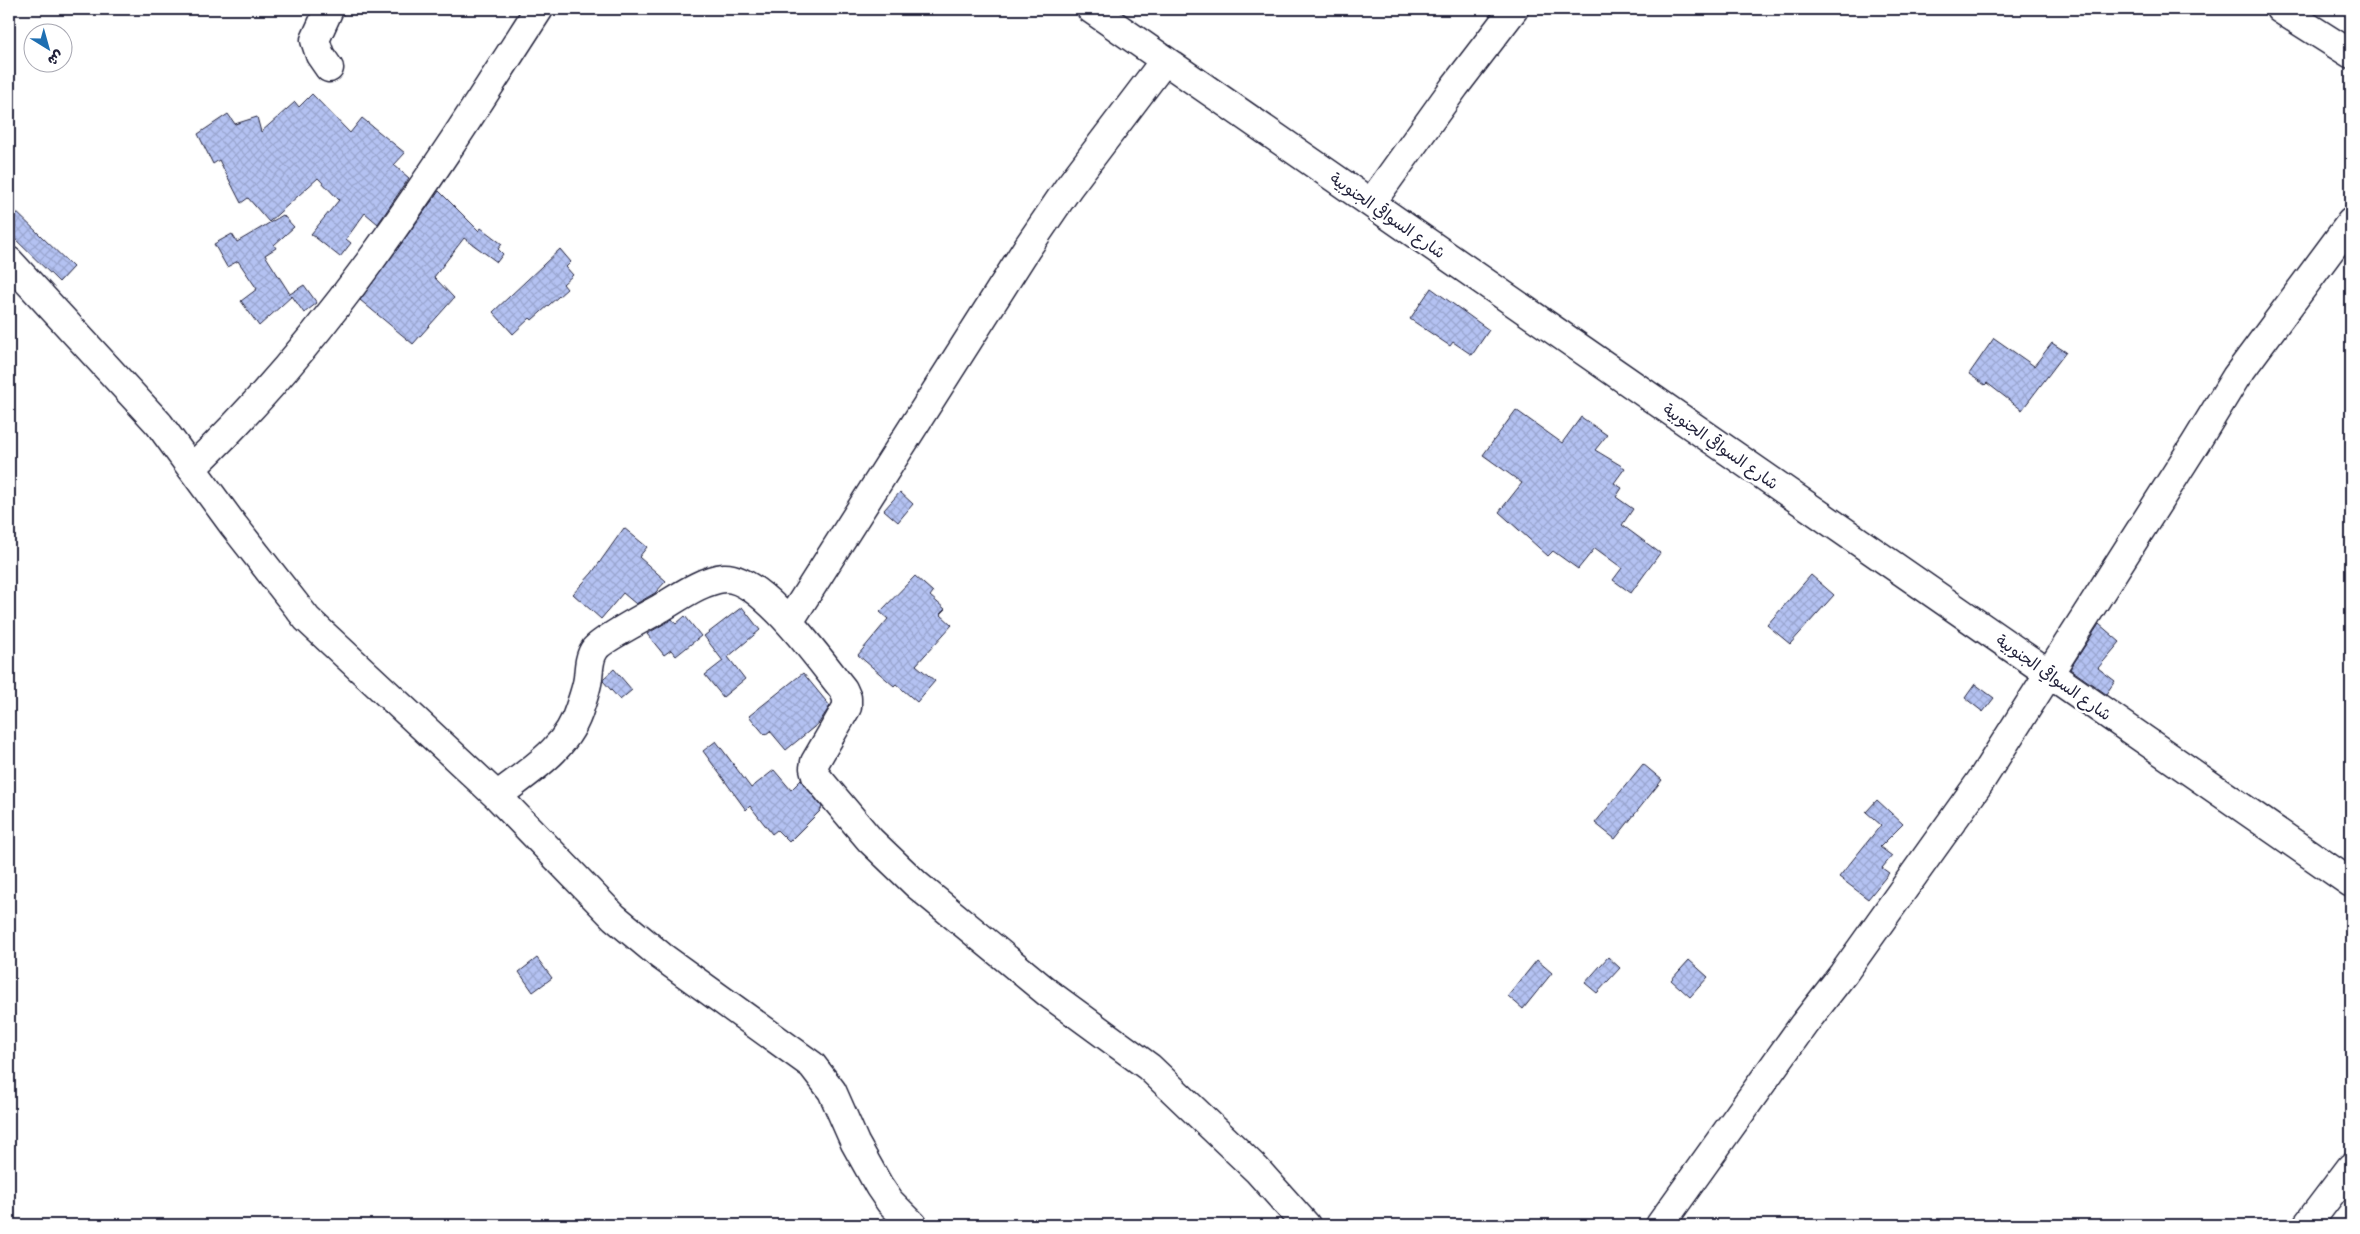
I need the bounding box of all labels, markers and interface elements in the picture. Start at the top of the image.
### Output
north arrow [22,22,72,72]
text: ش [44,47,68,71]
street label: شارع السواقي الجنوبية [1325,167,1450,264]
street label: شارع السواقي الجنوبية [1658,398,1783,495]
street label: شارع السواقي الجنوبية [1991,629,2116,726]

